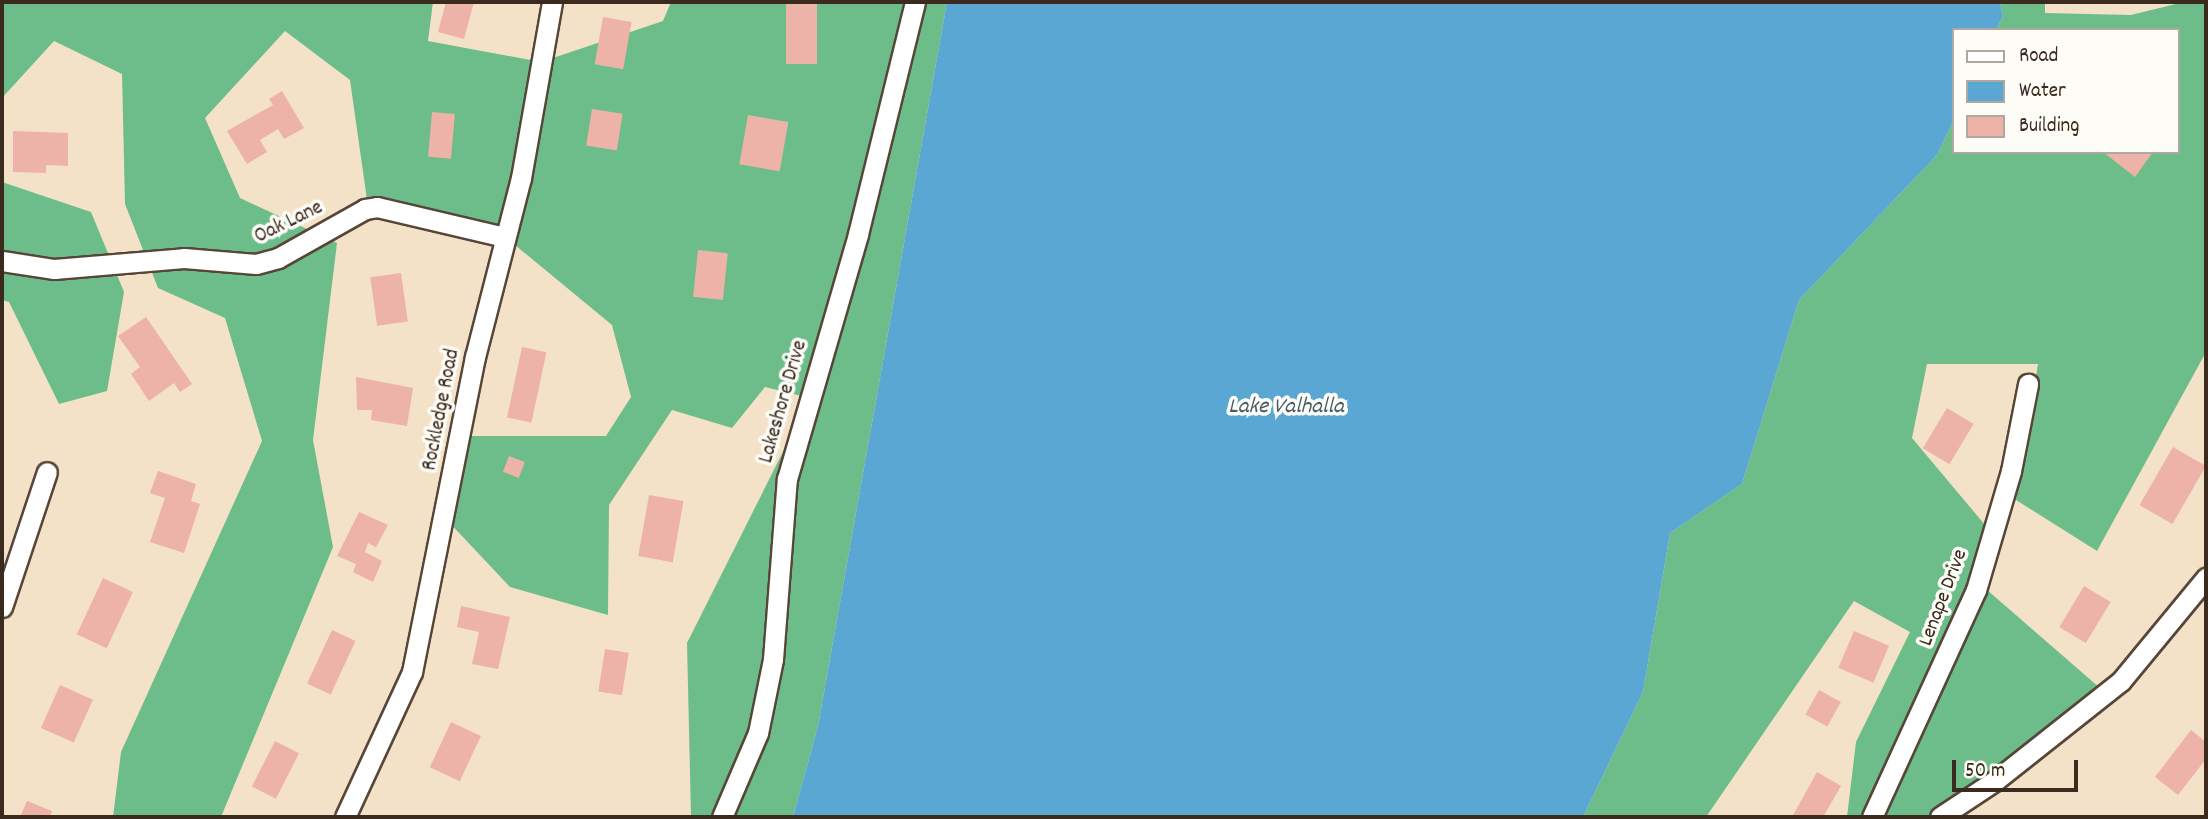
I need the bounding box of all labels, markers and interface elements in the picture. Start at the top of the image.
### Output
legend [1952,28,2180,154]
text: Road [2019,42,2058,72]
text: Water [2019,77,2066,107]
text: Building [2019,112,2079,142]
street label: Oak Lane [251,196,327,250]
street label: Lakeshore Drive [754,338,814,466]
street label: Rockledge Road [418,347,466,473]
water label: Lake Valhalla [1228,394,1344,422]
street label: Lenape Drive [1914,546,1974,650]
scale bar [1956,746,2082,790]
text: 50 m [1965,757,2005,787]

